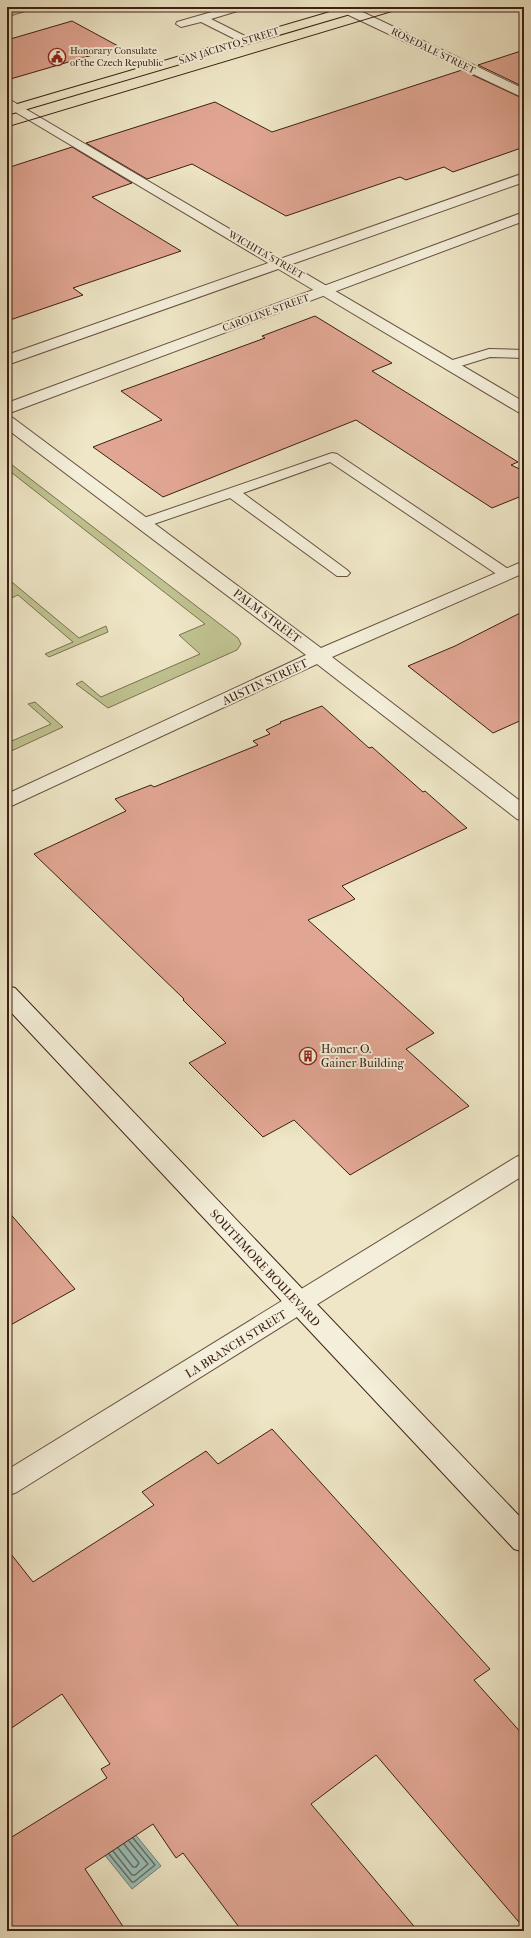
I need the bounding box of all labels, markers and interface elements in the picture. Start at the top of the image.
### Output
street label: SAN JACINTO STREET [177,25,281,67]
street label: ROSEDALE STREET [389,25,477,77]
place label: Honorary Consulate of the Czech Republic [70,45,164,69]
public building icon: Honorary Consulate of the Czech Republic [47,47,67,67]
street label: WICHITA STREET [225,228,306,282]
street label: CAROLINE STREET [221,292,311,334]
street label: PALM STREET [230,586,304,647]
street label: AUSTIN STREET [219,656,311,708]
place label: Homer O. Gainer Building [321,1042,405,1070]
building icon: Homer O. Gainer Building [298,1046,318,1066]
street label: SOUTHMORE BOULEVARD [207,1207,323,1329]
street label: LA BRANCH STREET [183,1307,290,1381]

